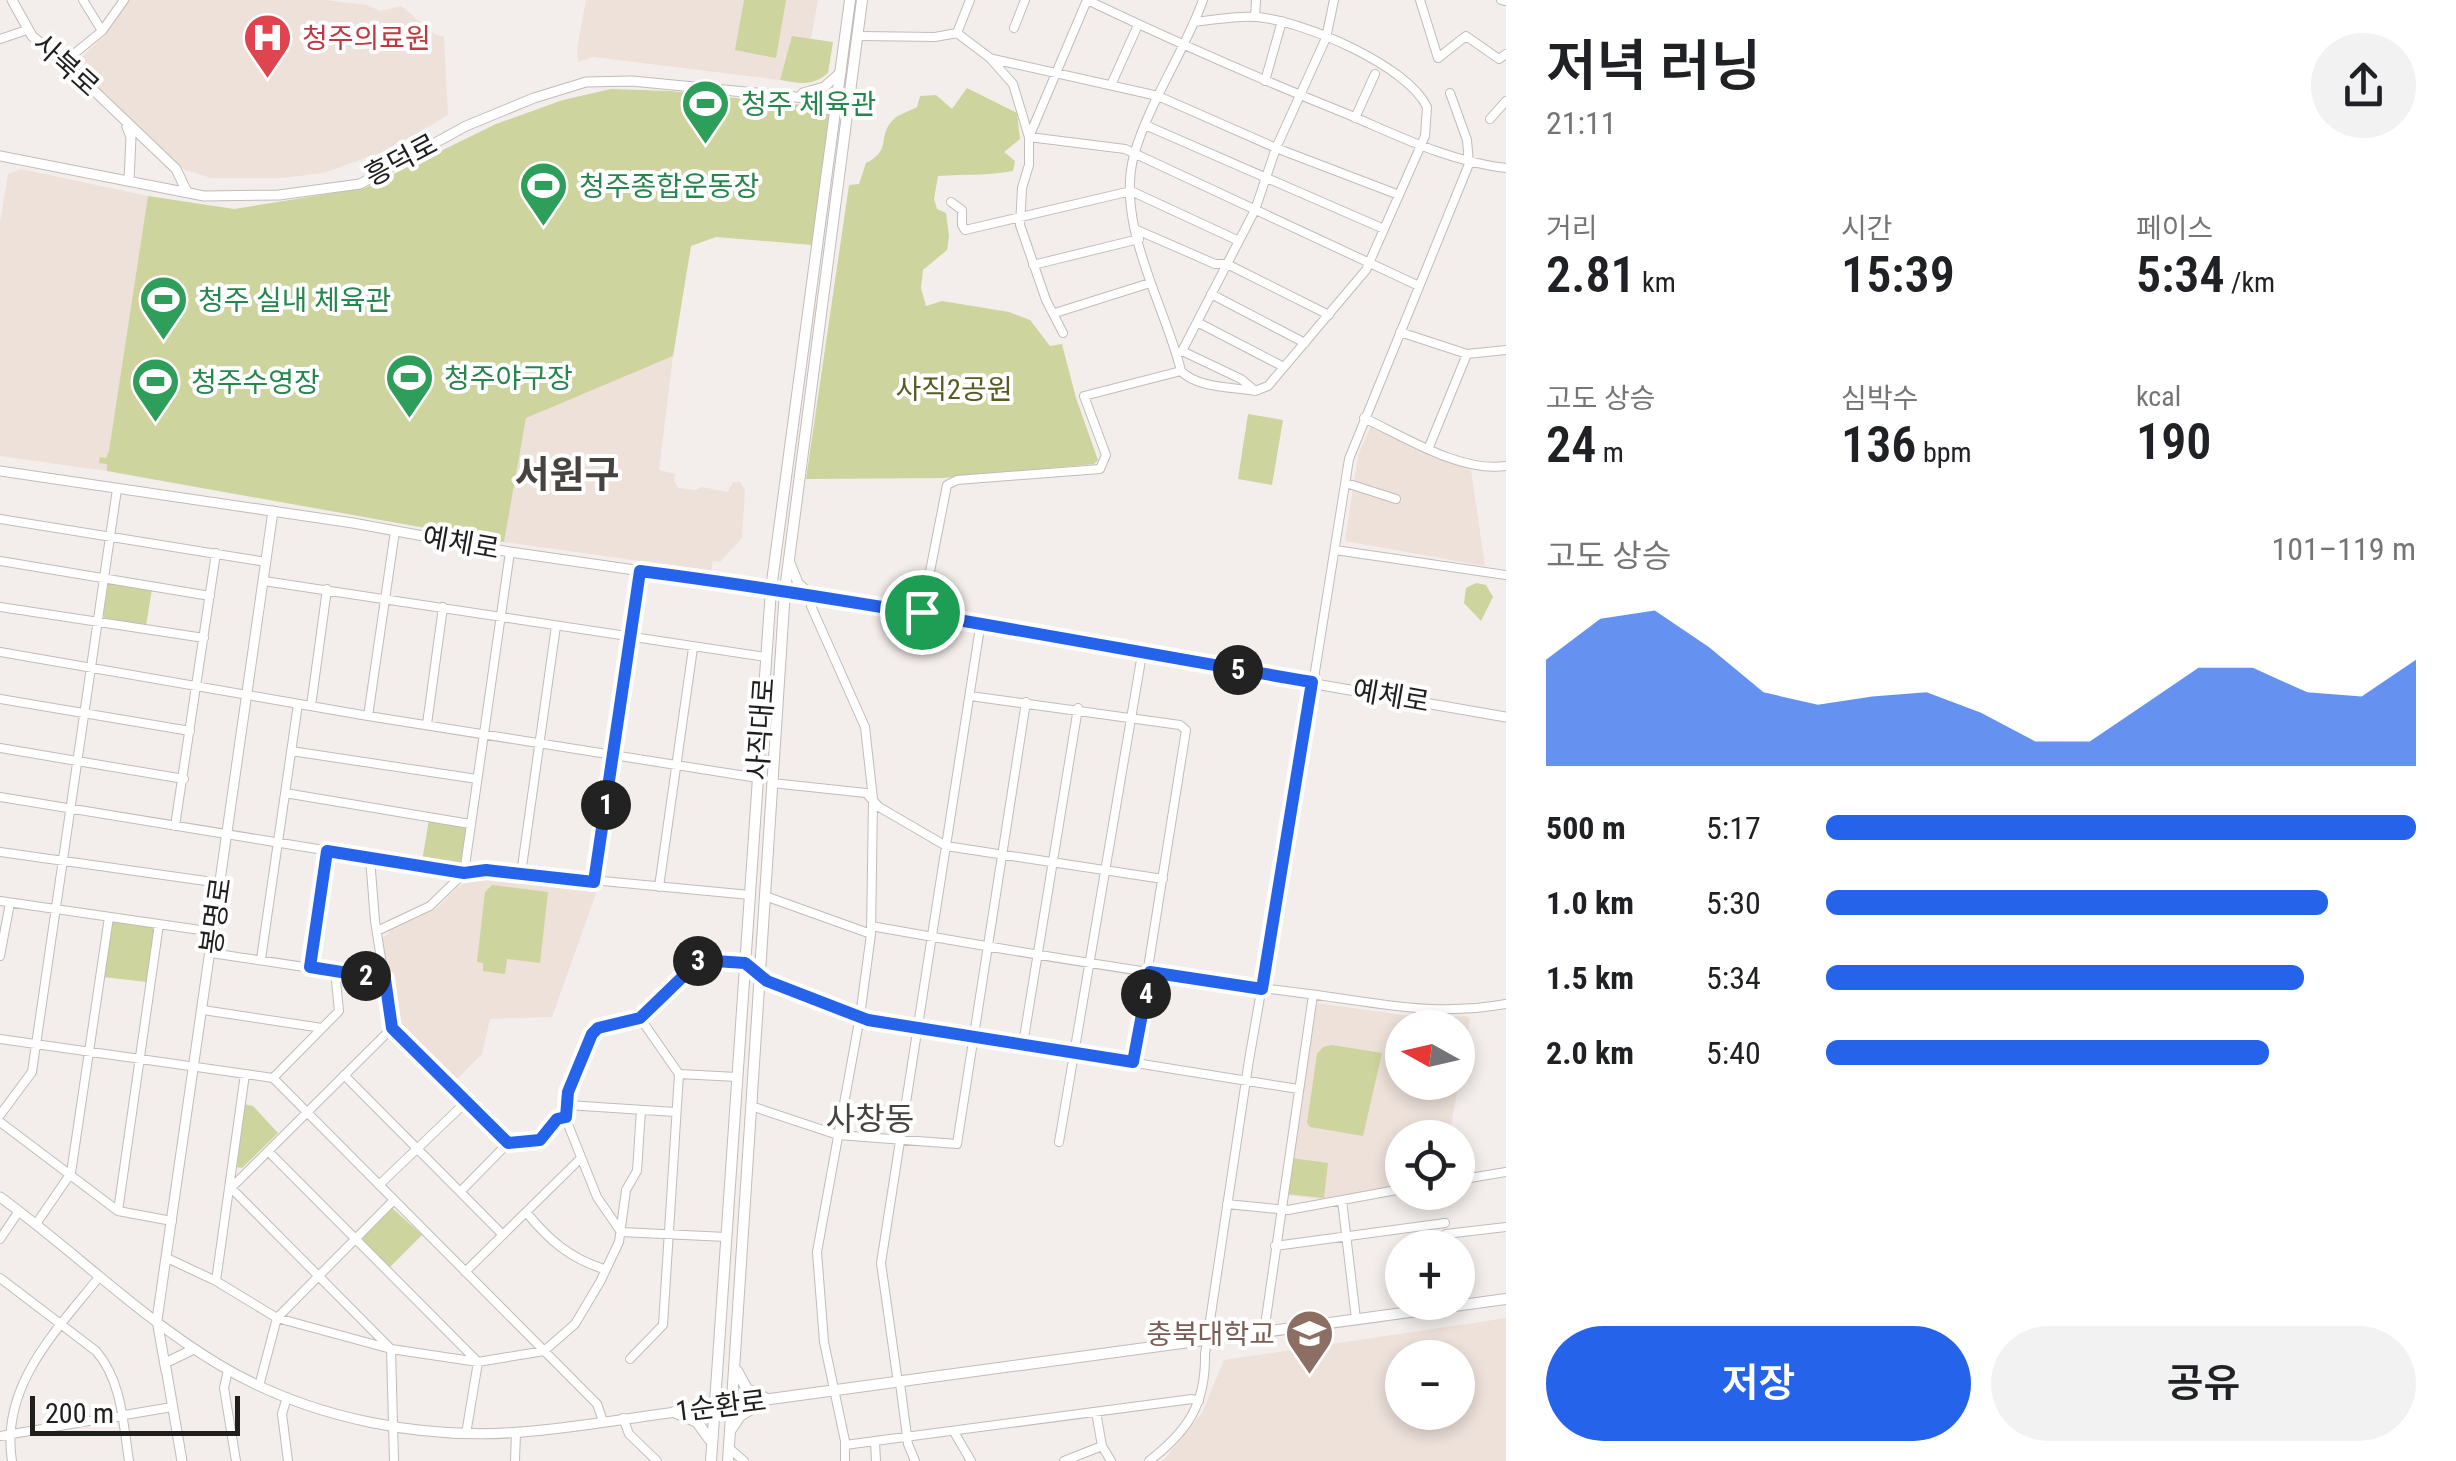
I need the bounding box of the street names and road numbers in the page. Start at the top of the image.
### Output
street label: 사북로 [26,27,106,103]
street label: 흥덕로 [359,127,443,193]
street label: 예체로 [420,520,502,566]
street label: 예체로 [1350,673,1432,719]
street label: 사직대로 [741,676,781,782]
street label: 봉명로 [194,875,238,957]
street label: 1순환로 [674,1384,768,1428]

